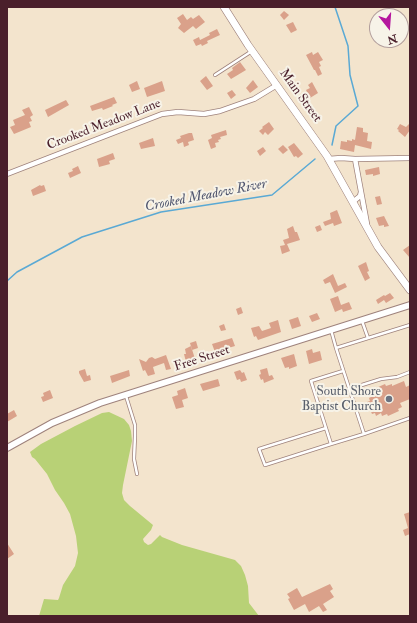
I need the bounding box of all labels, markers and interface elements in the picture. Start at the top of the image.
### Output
north arrow [369,8,409,48]
text: N [386,31,399,47]
street label: Main Street [275,66,325,126]
street label: Crooked Meadow Lane [45,96,163,154]
water label: Crooked Meadow River [144,176,268,216]
street label: Free Street [172,343,232,375]
place label: South Shore Baptist Church [302,384,381,415]
marker: South Shore Baptist Church [384,394,394,404]

